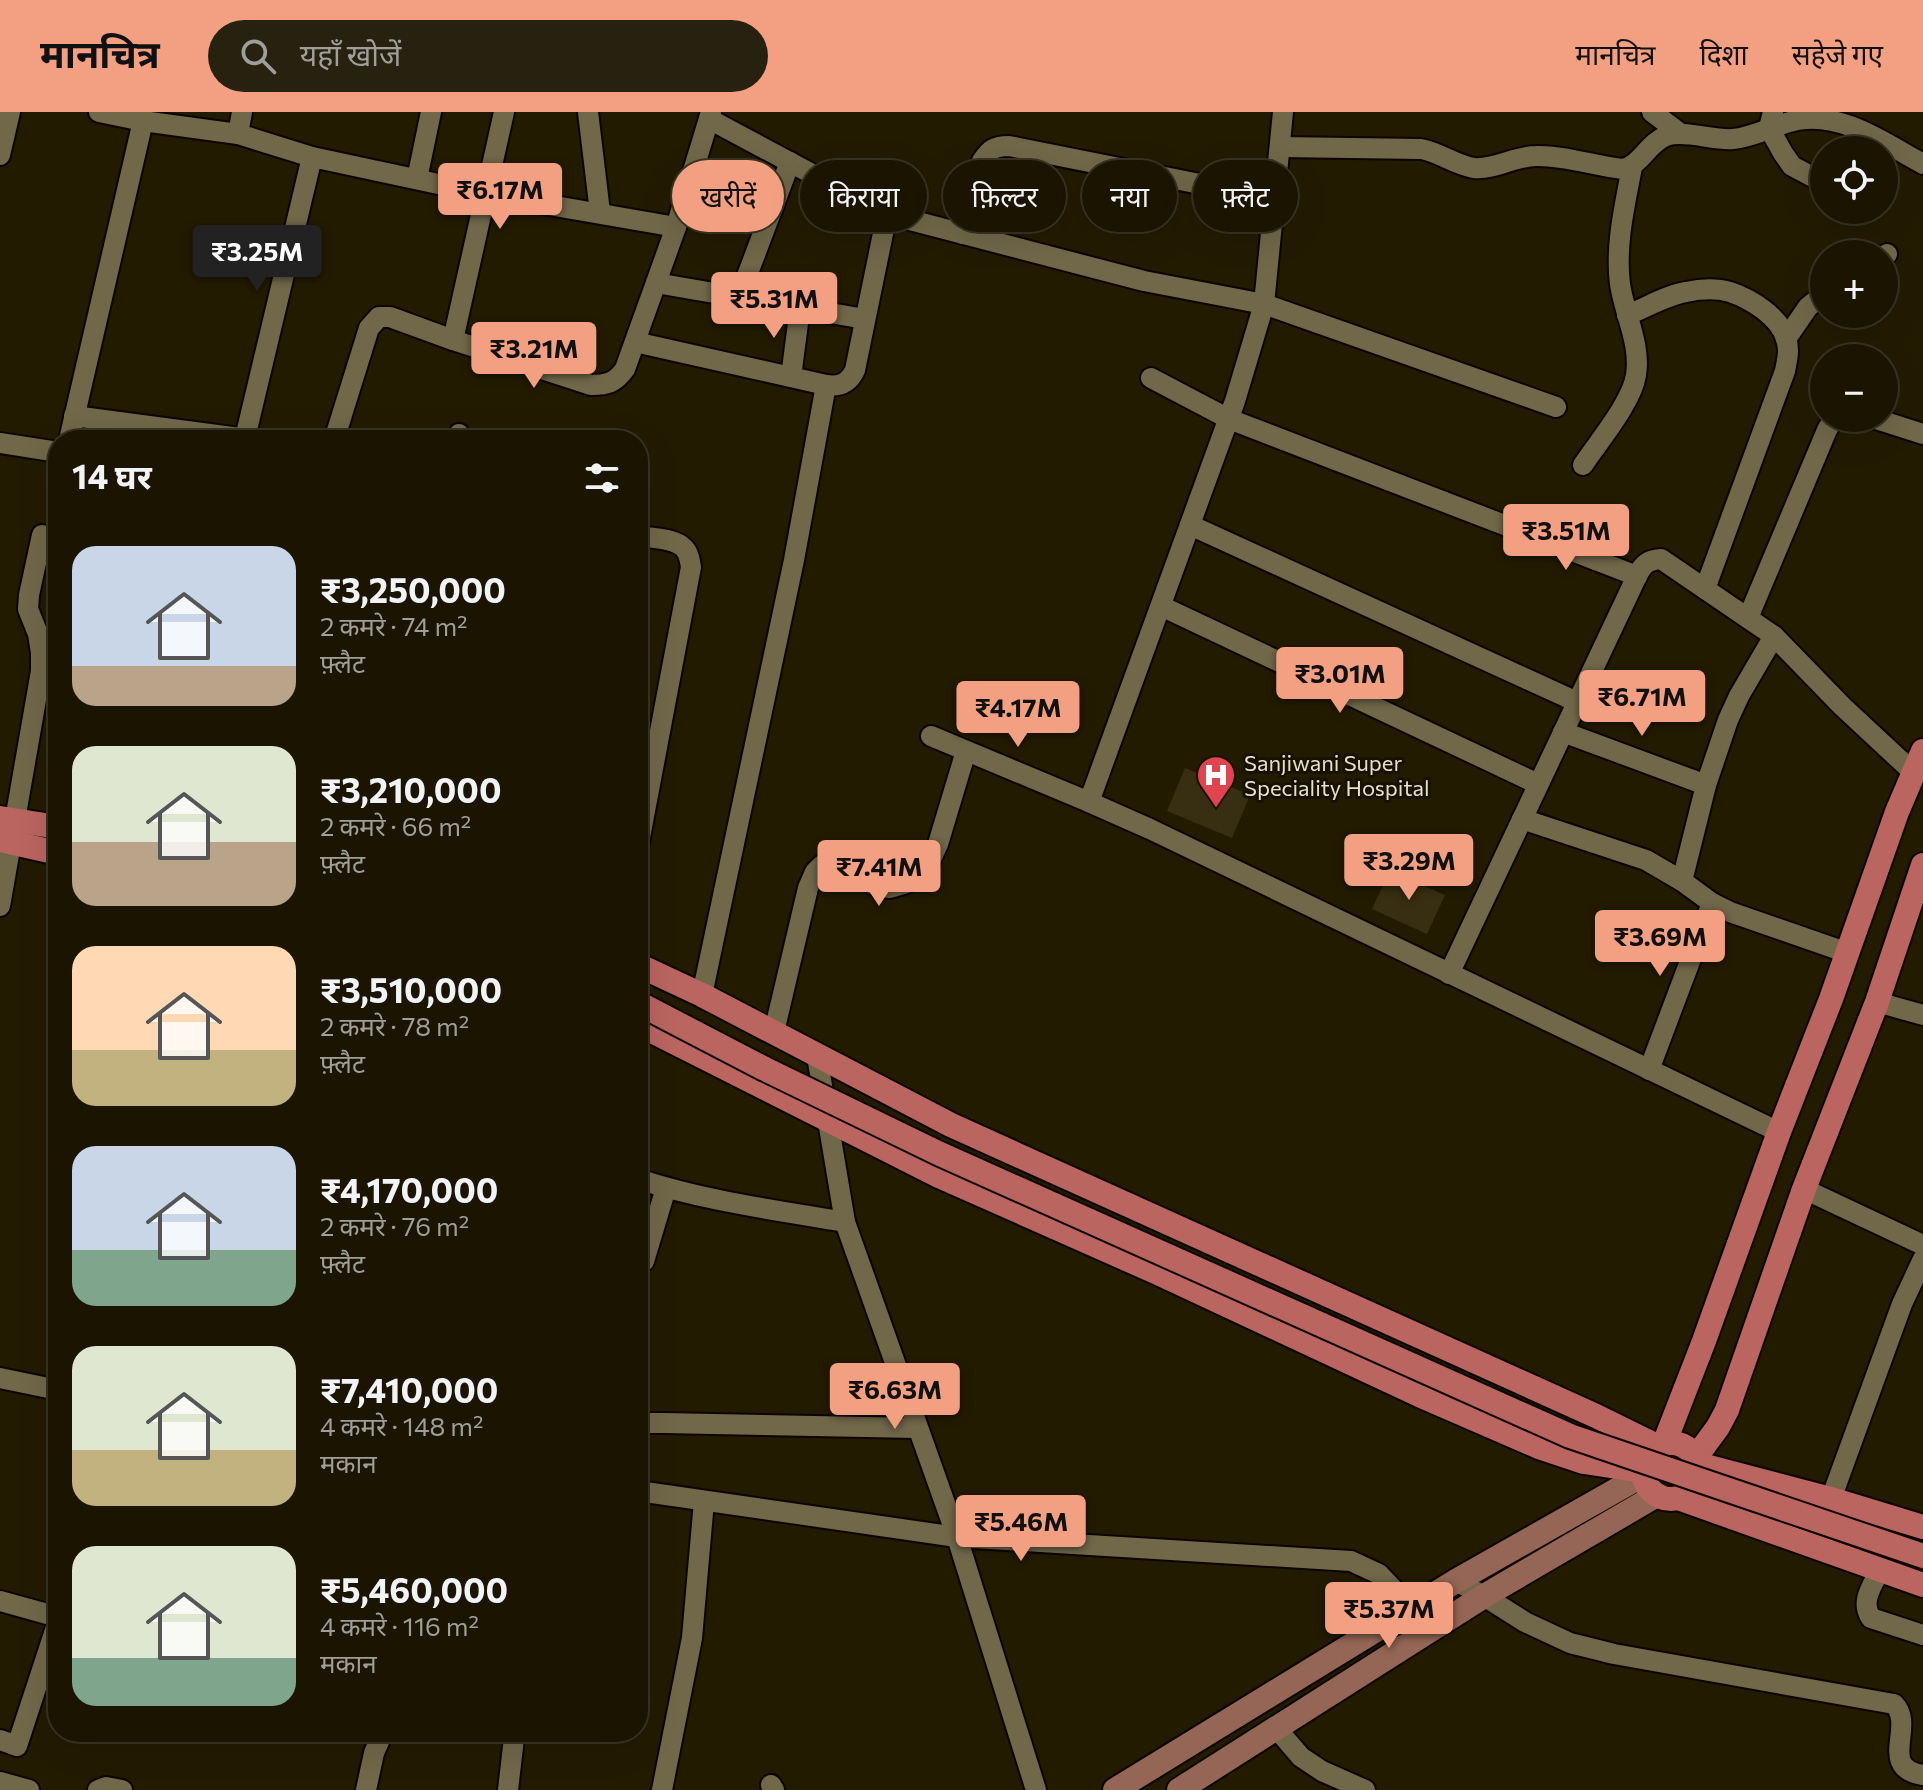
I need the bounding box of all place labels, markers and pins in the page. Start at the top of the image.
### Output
pin: ₹6.17M [435,163,565,231]
pin: ₹3.25M [192,225,322,293]
pin: ₹5.31M [709,272,839,340]
pin: ₹3.21M [469,322,599,390]
pin: ₹3.51M [1501,504,1631,572]
pin: ₹3.01M [1275,647,1405,715]
pin: ₹6.71M [1577,670,1707,738]
pin: ₹4.17M [953,681,1083,749]
place label: Sanjiwani Super Speciality Hospital [1244,749,1430,801]
hospital icon: Sanjiwani Super Speciality Hospital [1195,754,1237,809]
pin: ₹3.29M [1344,834,1474,902]
pin: ₹7.41M [814,840,944,908]
pin: ₹3.69M [1595,910,1725,978]
pin: ₹6.63M [830,1363,960,1431]
pin: ₹5.46M [956,1495,1086,1563]
pin: ₹5.37M [1324,1582,1454,1650]

